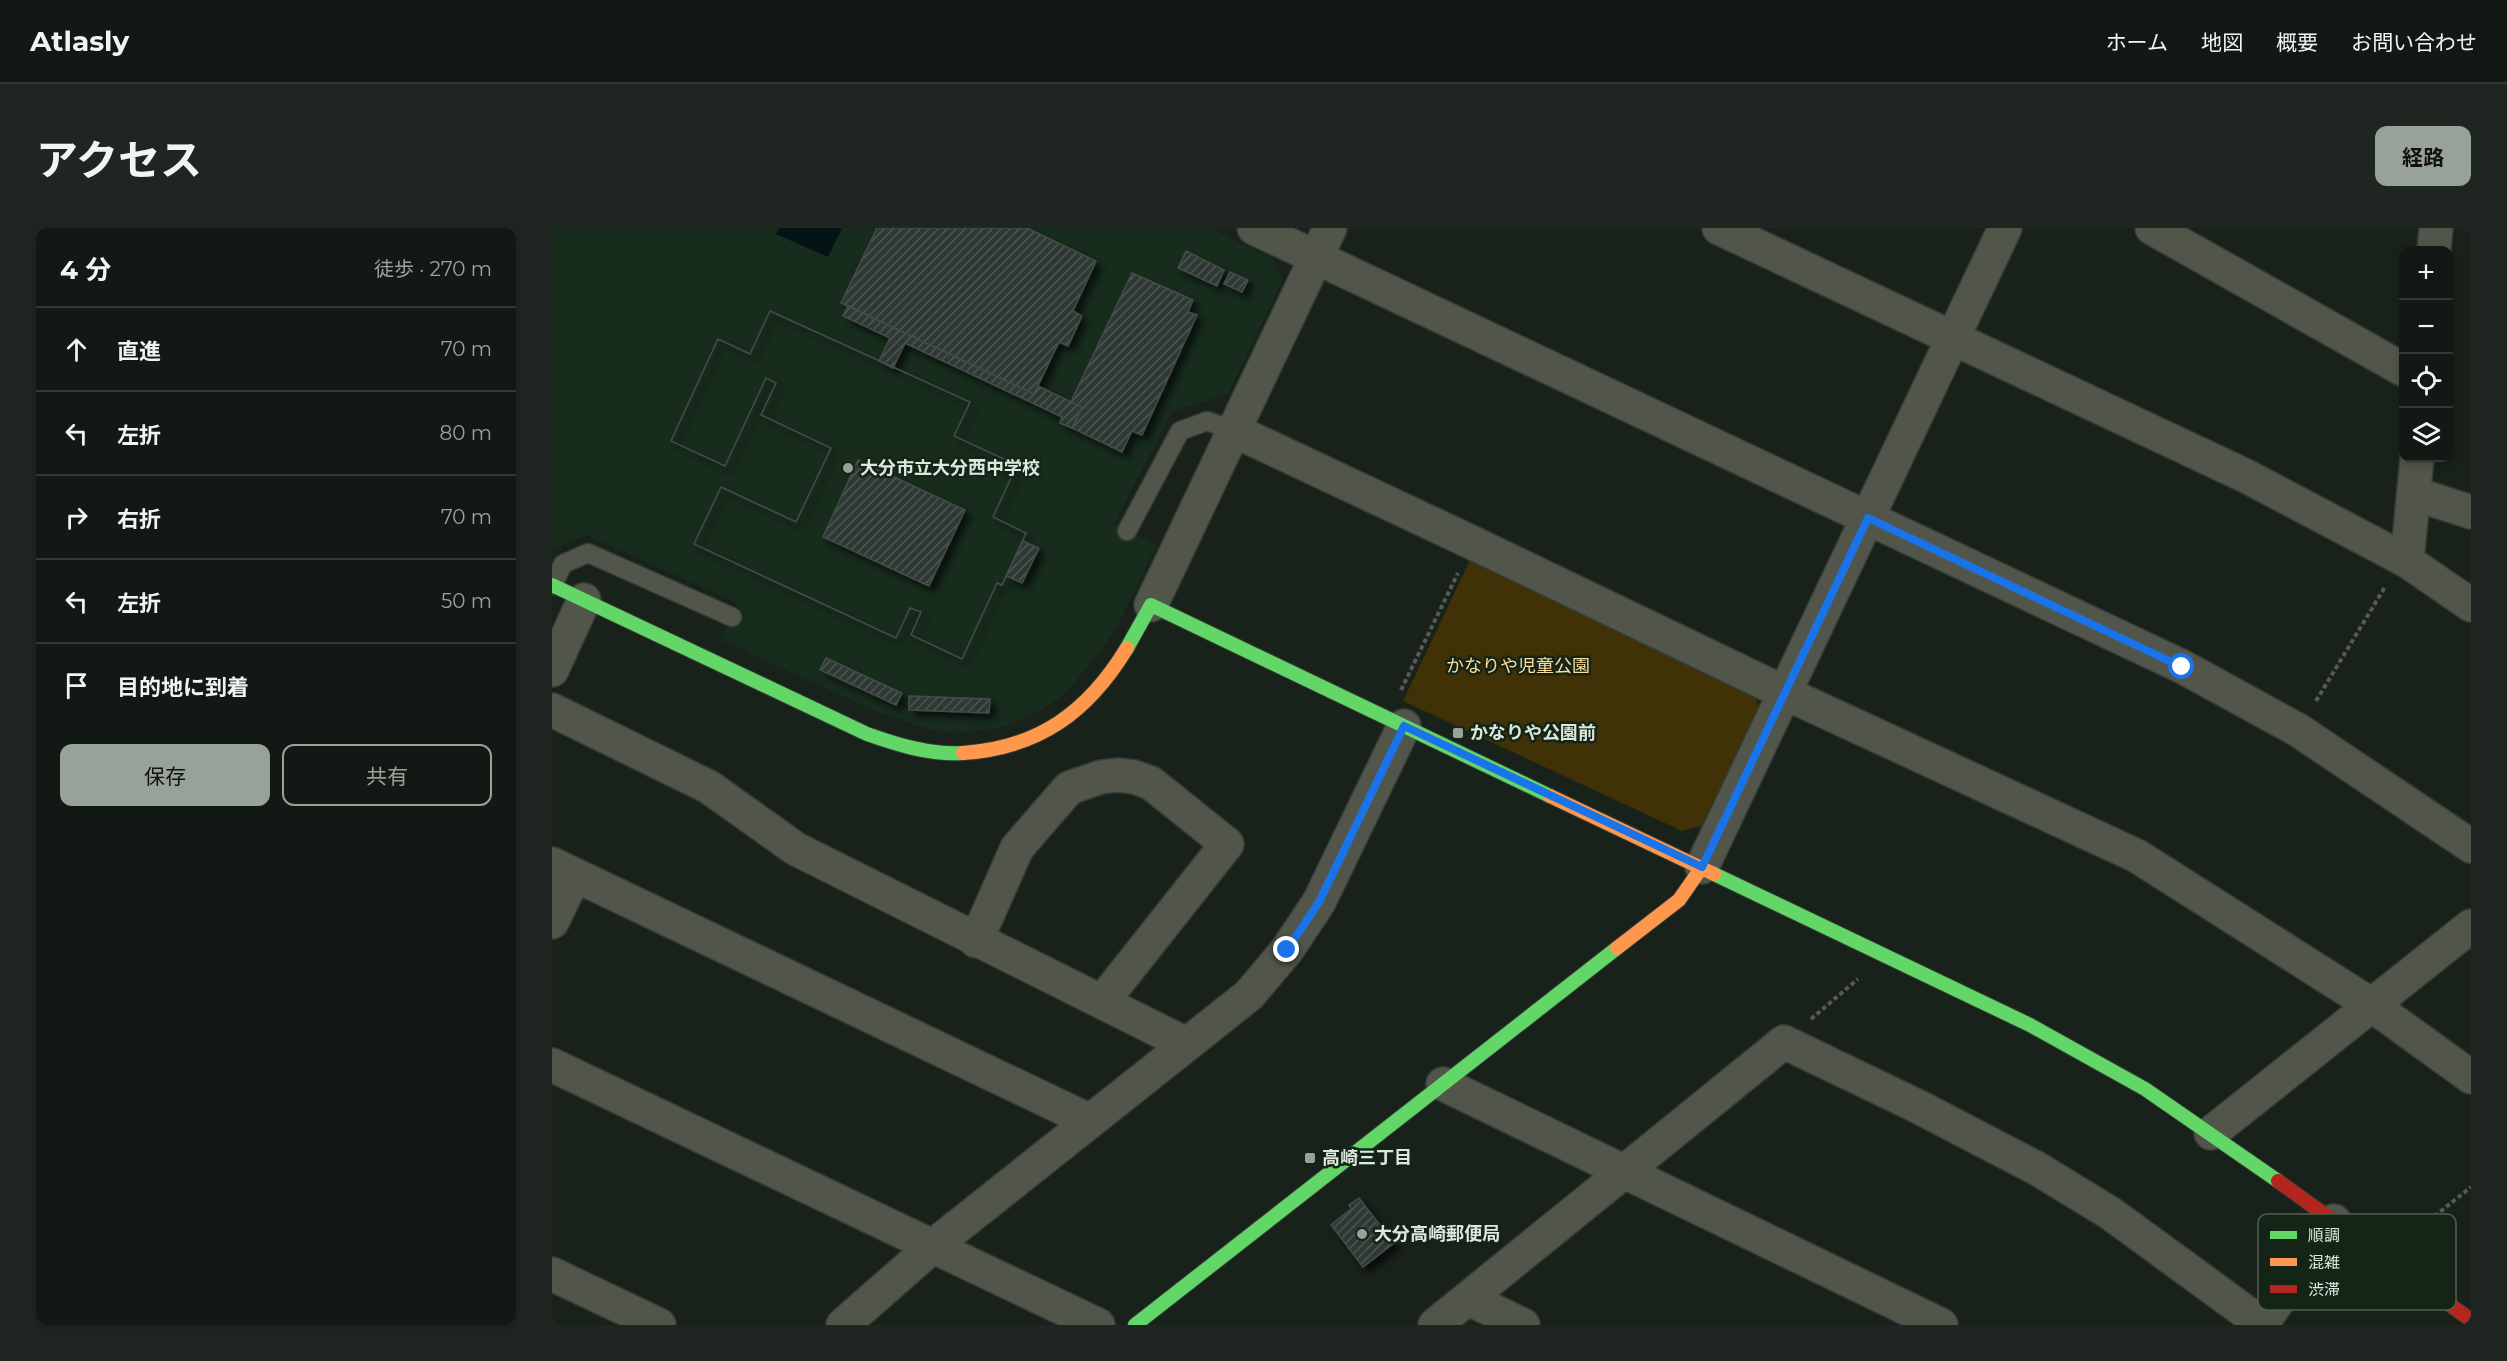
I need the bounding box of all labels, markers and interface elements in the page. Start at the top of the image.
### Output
text: Atlasly [30,24,129,58]
text: ホーム [2106,30,2168,55]
text: 地図 [2201,30,2243,55]
text: 概要 [2276,30,2318,55]
text: お問い合わせ [2351,30,2477,55]
button: 経路 [2375,126,2471,186]
text: アクセス [36,134,202,186]
map controls [2399,246,2453,462]
button: + [2399,246,2453,300]
text: 4 分 [60,254,111,286]
text: 徒歩 · 270 m [374,257,492,281]
button: − [2399,300,2453,354]
icon: ahead [60,333,93,366]
text: 70 m [441,337,492,361]
text: 直進 [117,338,161,365]
button: locate [2399,354,2453,408]
button: layers [2399,408,2453,462]
icon: left [60,417,93,450]
text: 80 m [440,421,492,445]
text: 左折 [117,422,161,449]
place label: 大分市立大分西中学校 [860,457,1040,479]
marker: 大分市立大分西中学校 [841,461,855,475]
icon: right [60,501,93,534]
text: 70 m [441,505,492,529]
text: 右折 [117,506,161,533]
icon: left [60,585,93,618]
text: 50 m [441,589,492,613]
text: 左折 [117,590,161,617]
route start [2168,653,2194,679]
park label: かなりや児童公園 [1446,655,1590,677]
icon: arrive [60,669,93,702]
text: 目的地に到着 [117,674,249,701]
place label: かなりや公園前 [1470,722,1596,744]
marker: かなりや公園前 [1451,726,1465,740]
button: 保存 [60,744,270,806]
button: 共有 [282,744,492,806]
route end [1273,936,1299,962]
place label: 高崎三丁目 [1322,1147,1412,1169]
marker: 高崎三丁目 [1303,1151,1317,1165]
legend [2258,1214,2456,1310]
place label: 大分高崎郵便局 [1374,1223,1500,1245]
text: 順調 [2308,1226,2340,1245]
marker: 大分高崎郵便局 [1355,1227,1369,1241]
text: 混雑 [2308,1253,2340,1272]
text: 渋滞 [2308,1280,2340,1299]

